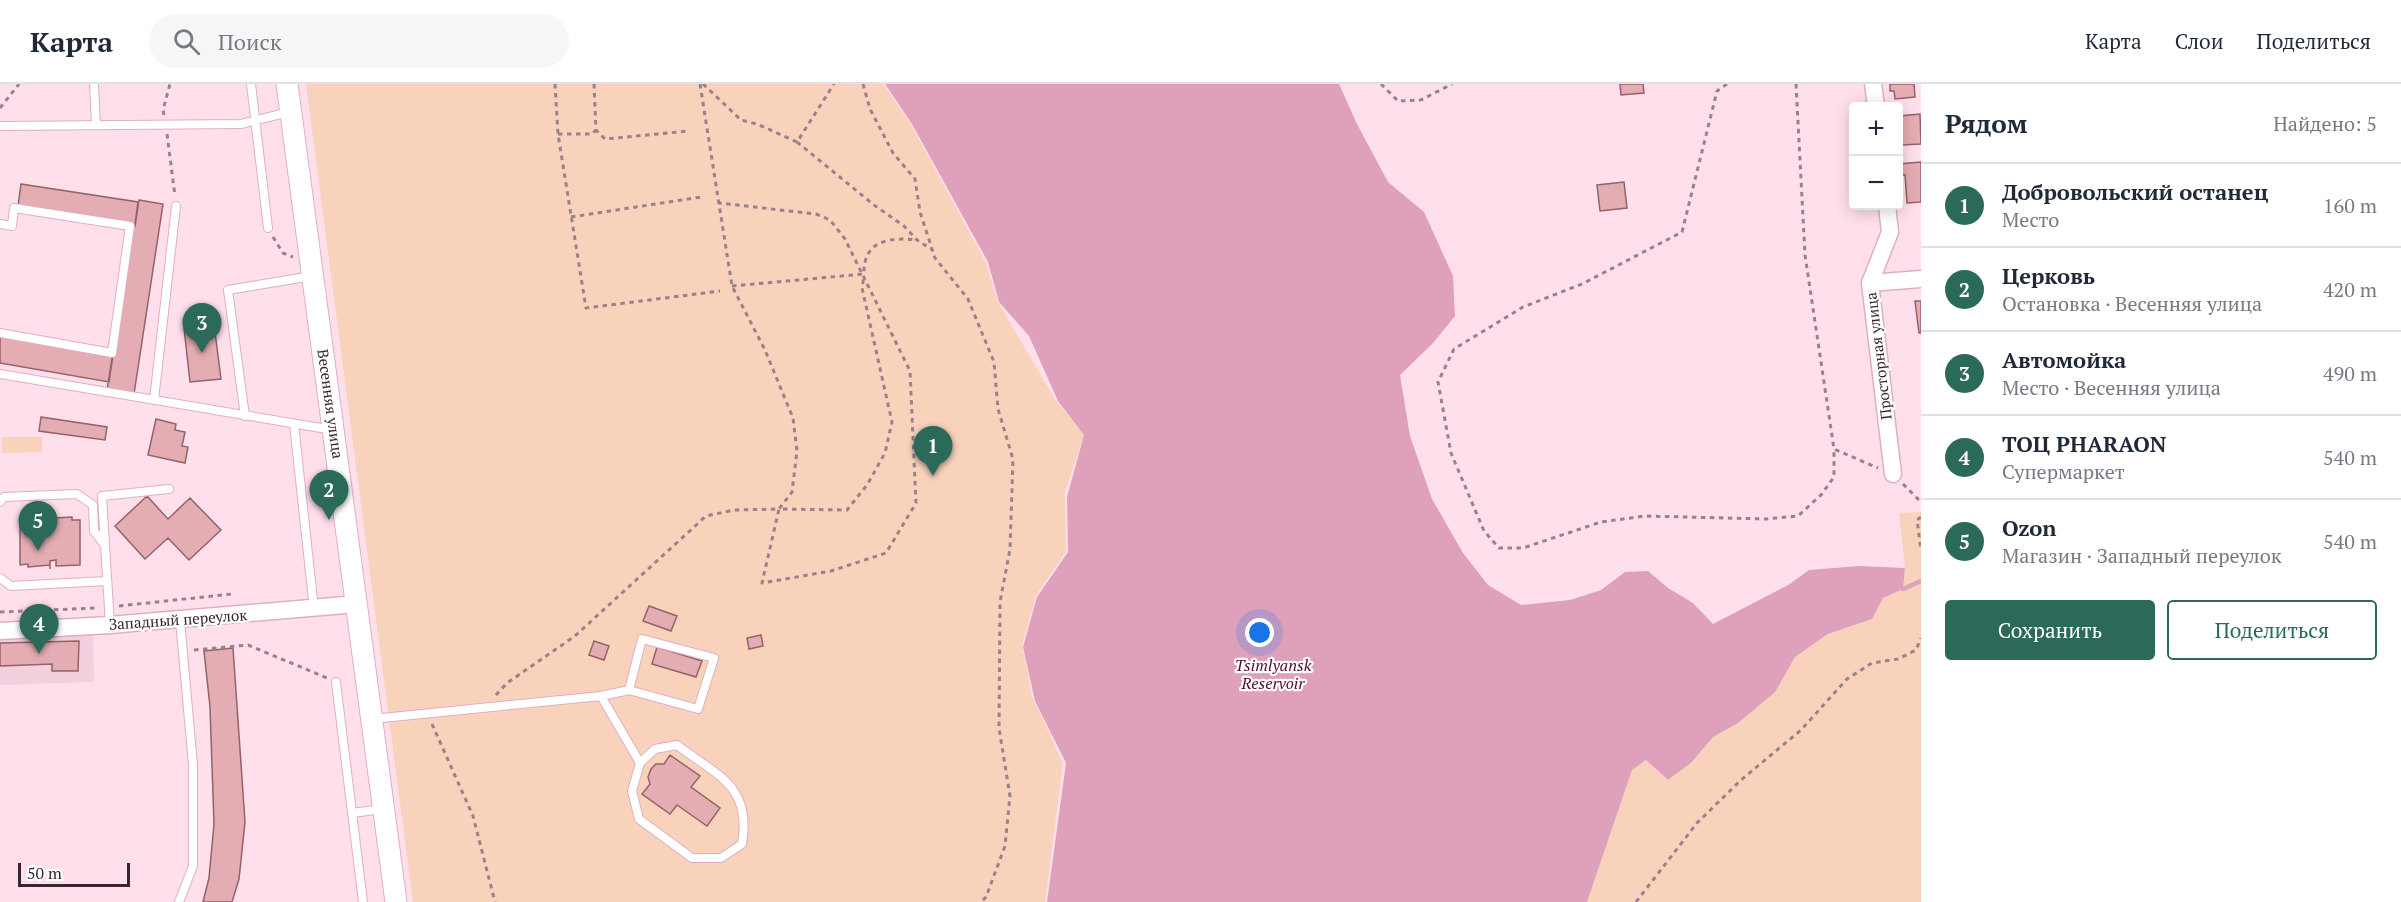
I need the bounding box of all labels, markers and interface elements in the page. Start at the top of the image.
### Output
search box [149,14,569,68]
text: Карта [30,23,113,60]
icon: search [170,25,203,58]
text: Поиск [218,27,282,56]
text: Карта [2085,27,2142,55]
text: Слои [2175,27,2224,55]
text: Поделиться [2257,27,2371,55]
map controls [1849,102,1903,210]
button: + [1849,102,1903,156]
text: Рядом [1945,106,2028,140]
text: Найдено: 5 [2273,110,2377,137]
button: − [1849,156,1903,210]
text: Добровольский останец [2002,177,2268,206]
text: 1 [1959,192,1970,219]
text: 160 m [2323,192,2377,219]
text: Место [2002,206,2059,233]
text: Церковь [2002,261,2095,290]
text: 2 [1959,276,1970,303]
text: 420 m [2323,276,2377,303]
text: Остановка · Весенняя улица [2002,290,2262,317]
street label: Просторная улица [1860,291,1896,421]
pin: 3 [182,304,222,353]
text: Автомойка [2002,345,2126,374]
street label: Весенняя улица [313,348,349,460]
text: 3 [1959,360,1970,387]
text: 490 m [2323,360,2377,387]
text: Место · Весенняя улица [2002,374,2221,401]
pin: 1 [914,426,952,476]
text: ТОЦ PHARAON [2002,429,2166,458]
text: 4 [1959,444,1970,471]
text: 540 m [2323,444,2377,471]
text: Супермаркет [2002,458,2125,485]
pin: 2 [310,470,348,520]
pin: 5 [18,502,57,551]
text: Ozon [2002,513,2056,542]
text: 5 [1959,528,1970,555]
text: 540 m [2323,528,2377,555]
text: Магазин · Западный переулок [2002,542,2282,569]
button: Сохранить [1945,600,2155,660]
button: Поделиться [2167,600,2377,660]
pin: 4 [20,604,58,654]
street label: Западный переулок [108,604,249,634]
your location [1245,618,1274,647]
water label: Tsimlyansk Reservoir [1235,654,1312,694]
scale bar [18,860,130,888]
text: 50 m [27,862,62,884]

